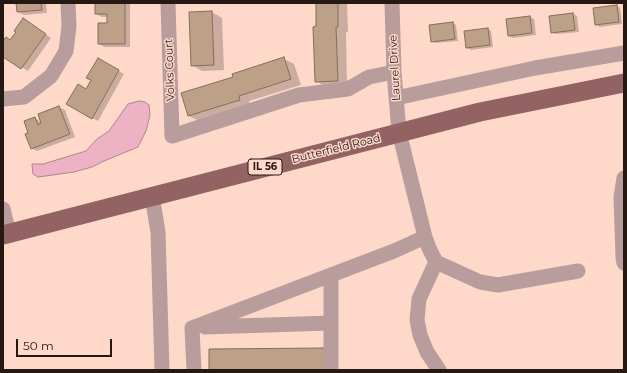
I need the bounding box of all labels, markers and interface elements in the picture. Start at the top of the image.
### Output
street label: Laurel Drive [387,35,403,101]
street label: Volks Court [162,39,178,101]
street label: Butterfield Road [290,132,382,166]
road number: IL 56 [248,159,282,175]
scale bar [18,331,114,357]
text: 50 m [23,338,54,353]

